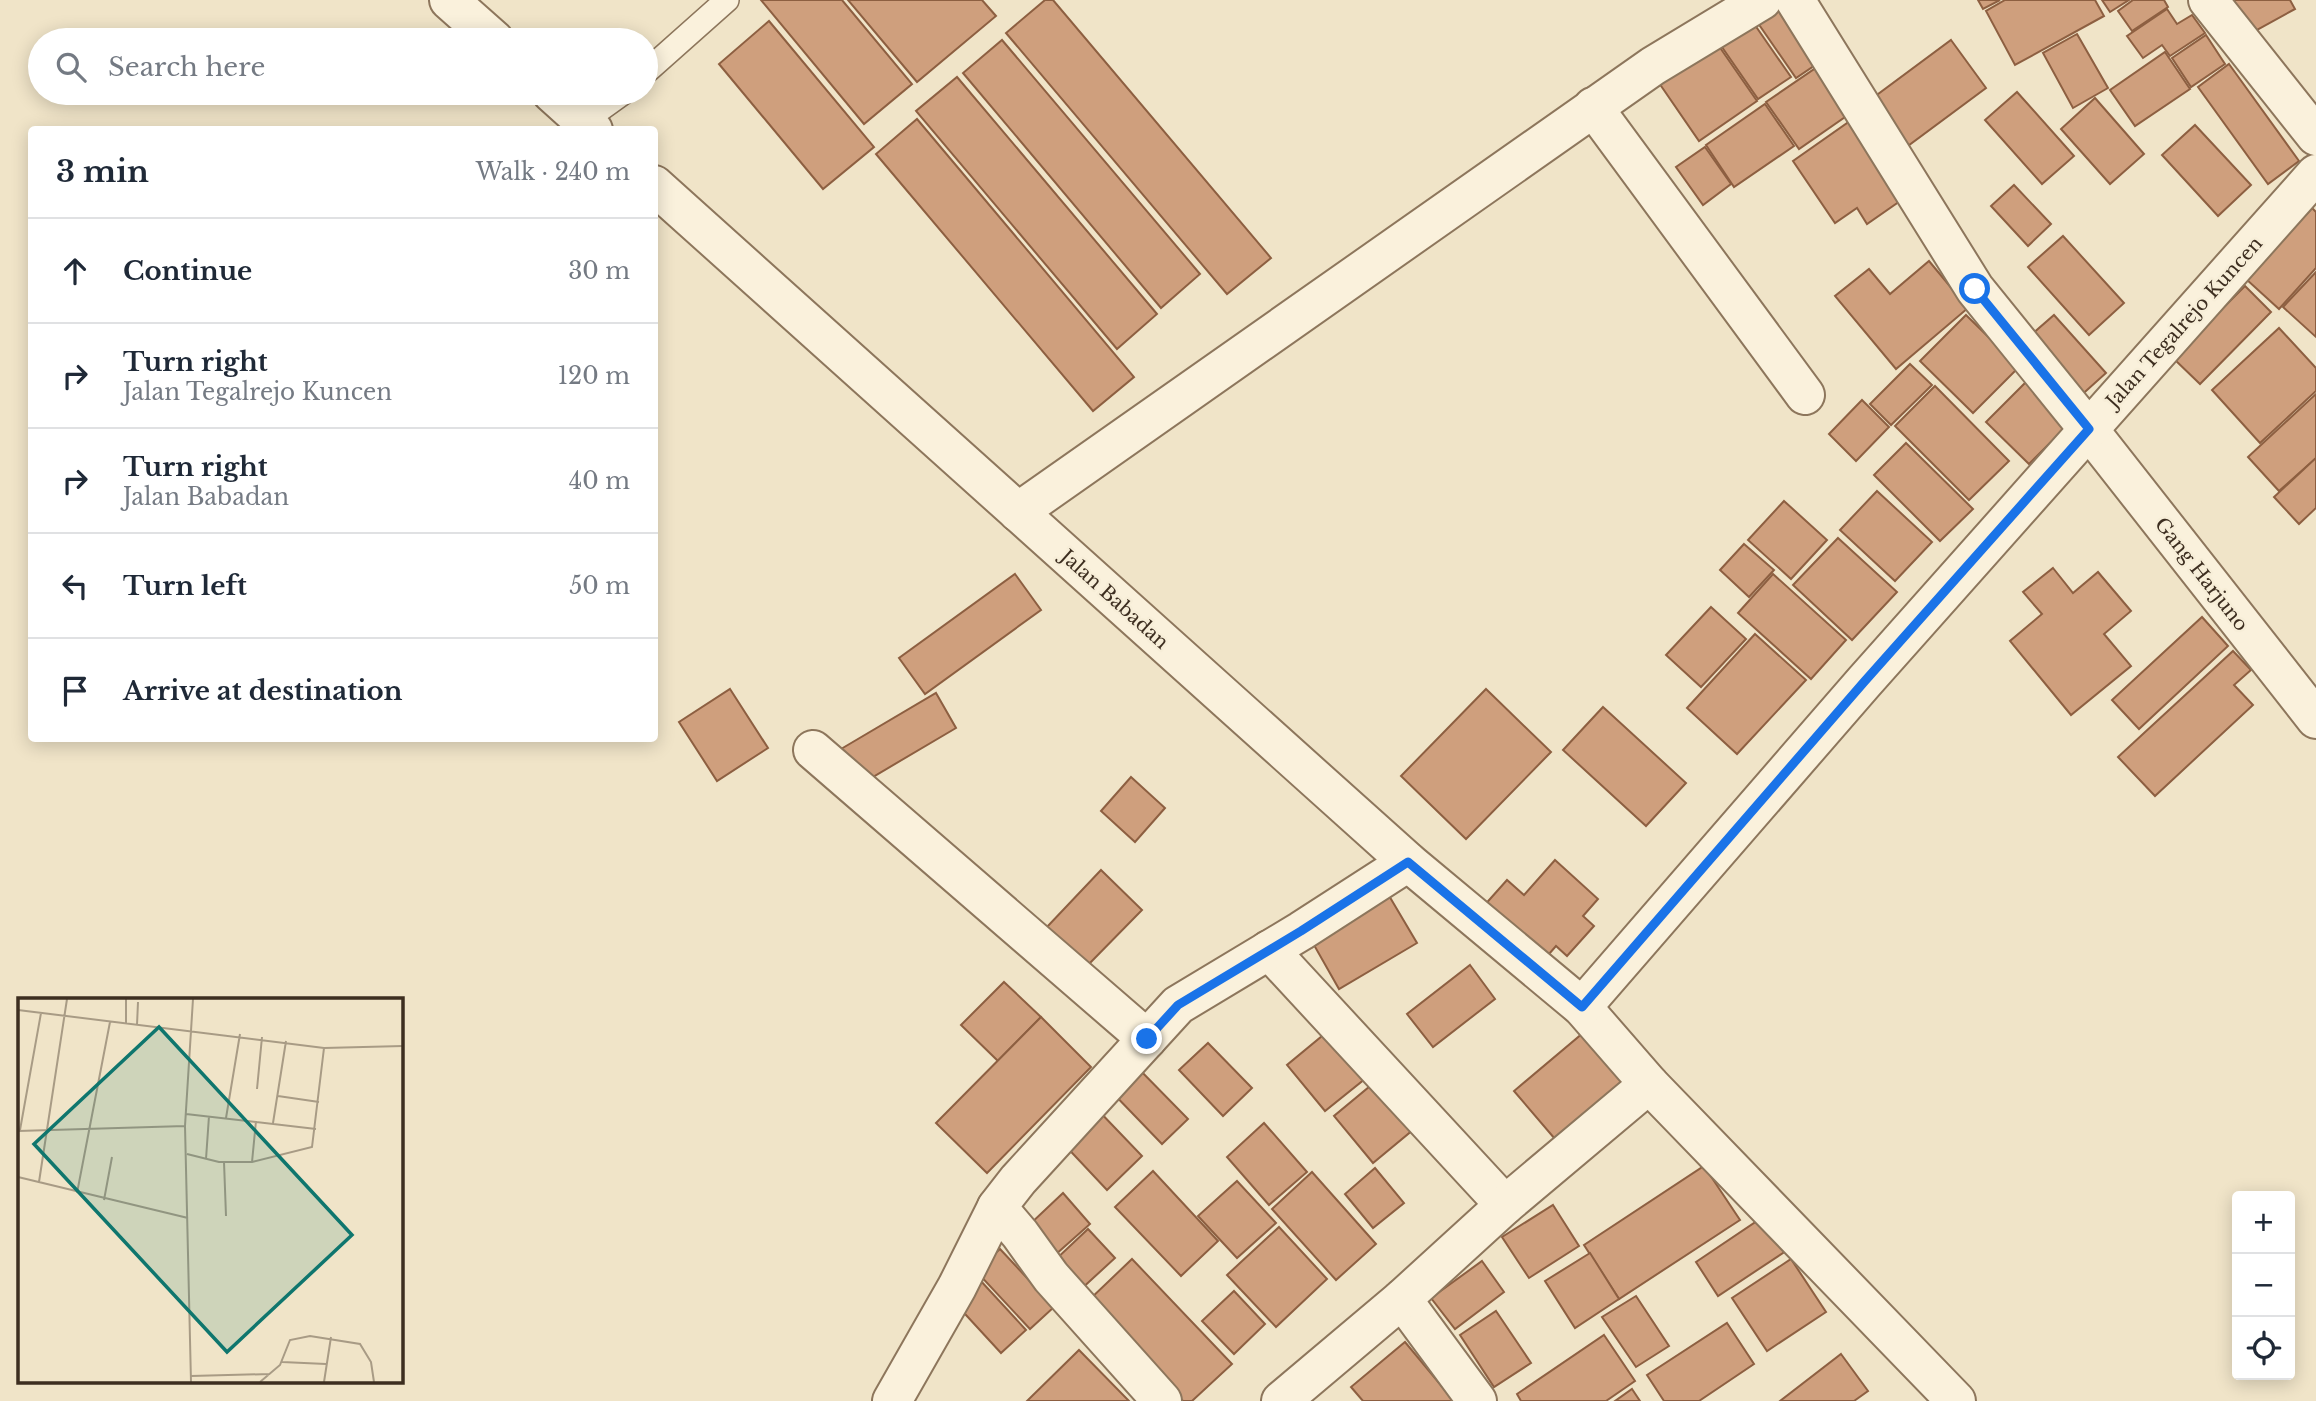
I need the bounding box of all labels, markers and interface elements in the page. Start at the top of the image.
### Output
search box [28,28,658,105]
icon: search [52,48,90,86]
text: Search here [108,51,265,83]
text: 3 min [56,153,149,190]
text: Walk · 240 m [476,158,630,186]
street label: Jalan Tegalrejo Kuncen [2099,232,2267,415]
icon: ahead [56,252,94,290]
text: Continue [123,255,252,287]
text: 30 m [568,257,630,285]
route start [1959,273,1990,304]
text: Turn right [123,346,268,378]
icon: right [56,357,94,395]
text: 120 m [558,362,630,390]
text: Jalan Tegalrejo Kuncen [123,378,392,406]
text: Turn right [123,451,268,483]
icon: right [56,462,94,500]
text: 40 m [569,467,630,495]
text: Jalan Babadan [123,483,289,511]
street label: Gang Harjuno [2150,513,2253,636]
street label: Jalan Babadan [1054,543,1173,654]
icon: left [56,567,94,605]
text: Turn left [123,570,247,602]
text: 50 m [569,572,630,600]
icon: arrive [56,672,94,710]
text: Arrive at destination [123,675,403,707]
inset map [18,998,402,1384]
route end [1131,1023,1162,1054]
map controls [2232,1191,2295,1380]
button: + [2232,1191,2295,1254]
button: − [2232,1254,2295,1317]
button: locate [2232,1317,2295,1380]

